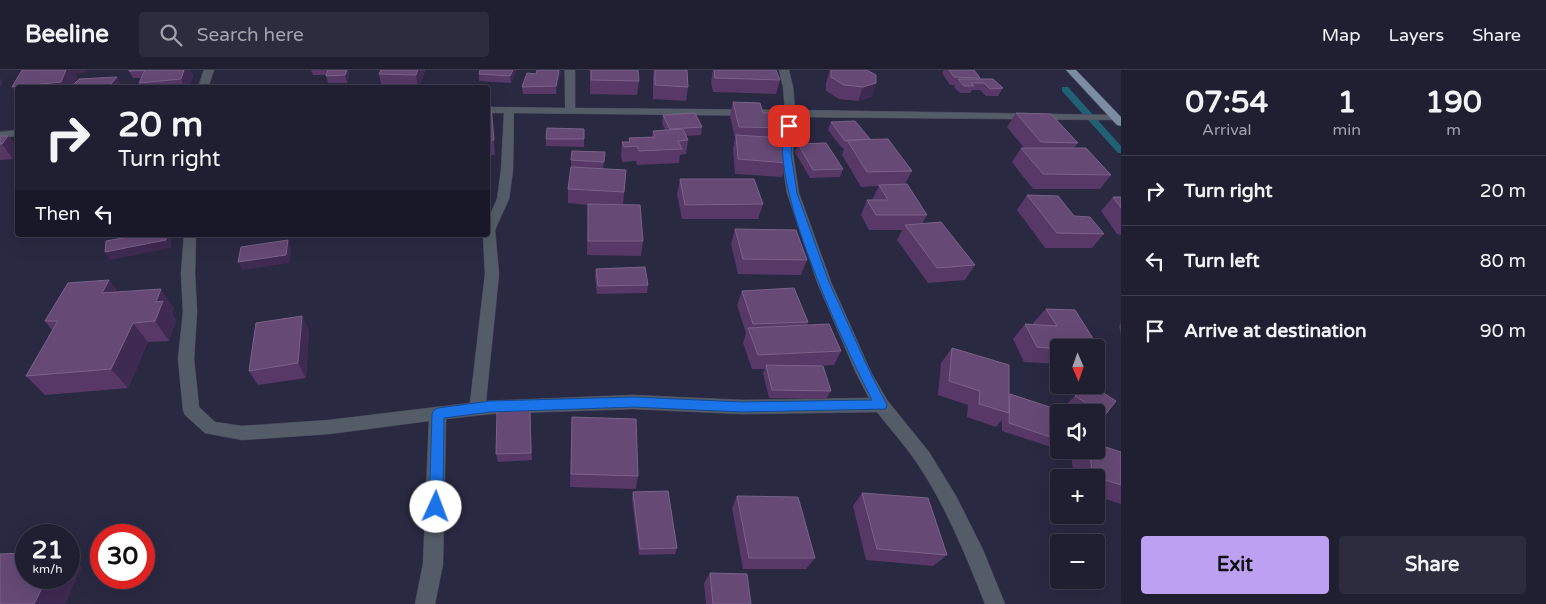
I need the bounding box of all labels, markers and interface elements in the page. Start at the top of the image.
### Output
search box [139,12,489,57]
text: Beeline [25,20,109,49]
icon: search [157,21,185,49]
text: Search here [197,24,304,46]
text: Map [1322,24,1361,46]
text: Layers [1389,24,1444,46]
text: Share [1472,24,1521,46]
text: 07:54 [1185,84,1268,121]
text: 1 [1337,84,1356,121]
text: 190 [1425,84,1482,121]
text: 20 m [118,104,203,146]
icon: right [35,105,100,170]
pin [768,105,810,147]
icon: arrive [775,112,803,140]
text: Arrival [1202,120,1252,140]
text: min [1333,120,1361,140]
text: m [1446,120,1461,140]
text: Turn right [118,146,220,172]
icon: right [1141,177,1169,205]
text: Turn right [1184,180,1272,202]
text: 20 m [1480,180,1526,202]
icon: left [90,200,118,228]
text: Then [35,203,80,225]
icon: left [1141,247,1169,275]
text: Turn left [1184,250,1260,272]
text: 80 m [1480,250,1526,272]
icon: arrive [1141,317,1169,345]
text: Arrive at destination [1184,320,1367,342]
text: 90 m [1480,320,1526,342]
north arrow [1050,339,1105,394]
map controls [1050,339,1105,589]
button: sound [1050,404,1105,459]
button: + [1050,469,1105,524]
position arrow [409,480,461,532]
speed limit sign: 30 [90,524,155,589]
button: − [1050,534,1105,589]
text: 21 [32,535,63,565]
button: Exit [1141,536,1329,594]
button: Share [1339,536,1526,594]
text: km/h [32,562,63,576]

